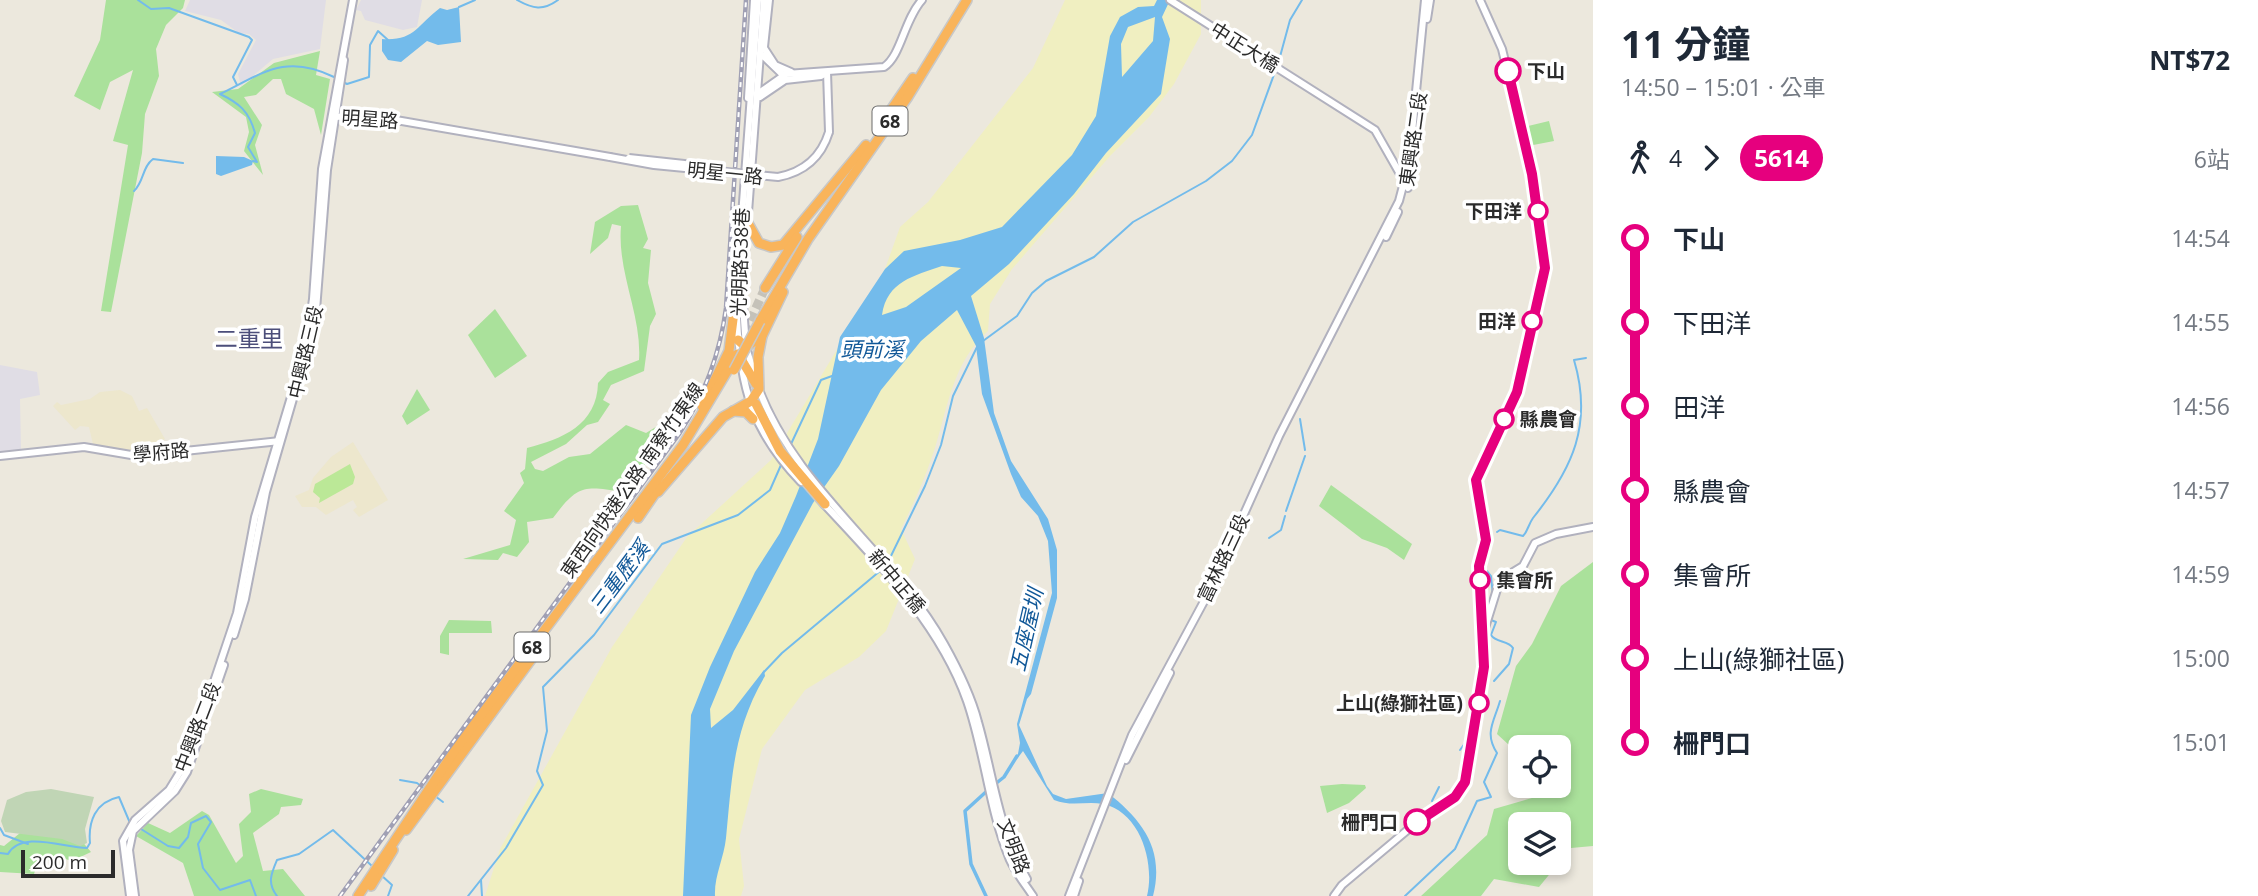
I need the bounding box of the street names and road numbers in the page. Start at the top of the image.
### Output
street label: 中正大橋 [1206,16,1284,78]
street label: 東興路二段 [1394,90,1432,188]
street label: 明星路 [341,104,399,134]
road number: 68 [872,106,908,136]
street label: 明星一路 [686,156,764,190]
street label: 光明路538巷 [725,207,755,317]
street label: 中興路三段 [282,303,328,401]
street label: 東西向快速公路 南寮竹東線 [555,377,709,583]
street label: 學府路 [131,437,191,467]
street label: 富林路三段 [1191,509,1255,607]
street label: 新中正橋 [863,544,931,618]
road number: 68 [514,632,550,662]
street label: 中興路二段 [168,678,226,776]
street label: 文明路 [992,815,1036,877]

